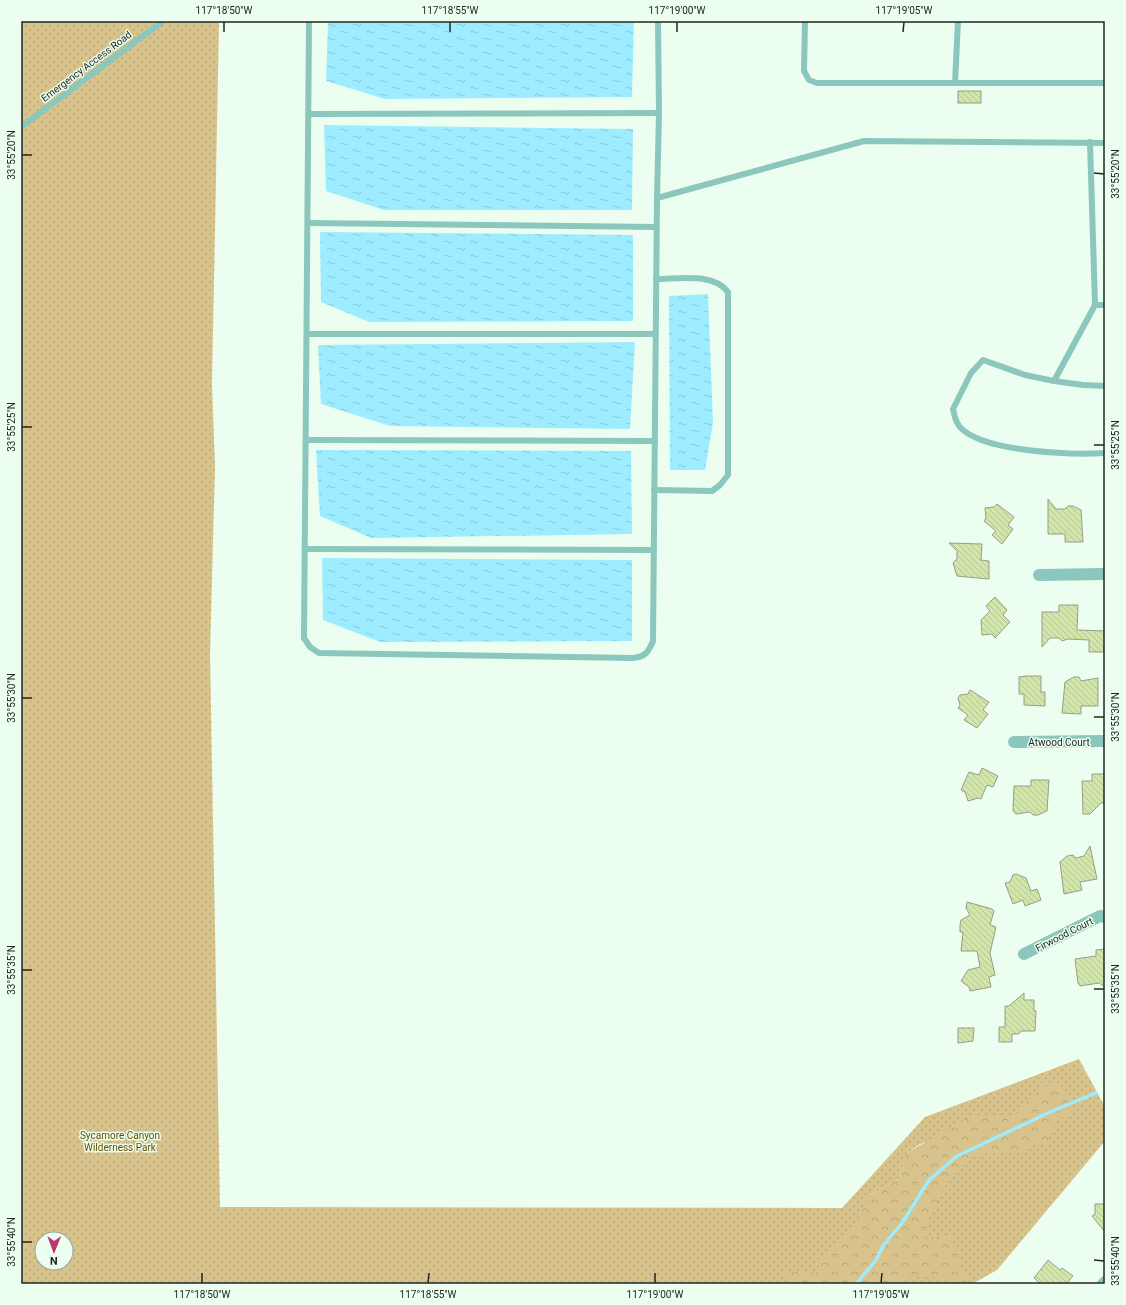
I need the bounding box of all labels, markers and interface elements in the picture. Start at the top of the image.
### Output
text: 117°18'50"W [196,5,253,16]
text: 117°18'55"W [422,5,479,16]
text: 117°19'00"W [649,5,706,16]
text: 117°19'05"W [876,5,933,16]
street label: Emergency Access Road [39,29,134,104]
text: 33°55'20"N [6,130,17,180]
text: 33°55'20"N [1110,149,1121,199]
text: 33°55'25"N [6,402,17,452]
text: 33°55'25"N [1110,420,1121,470]
text: 33°55'30"N [6,673,17,723]
text: 33°55'30"N [1110,692,1121,742]
street label: Atwood Court [1028,737,1090,748]
street label: Firwood Court [1034,915,1095,954]
text: 33°55'35"N [6,945,17,995]
text: 33°55'35"N [1110,964,1121,1014]
park label: Sycamore Canyon Wilderness Park [80,1130,160,1153]
text: 33°55'40"N [6,1217,17,1267]
north arrow [34,1231,74,1271]
text: 33°55'40"N [1110,1236,1121,1286]
text: N [50,1254,58,1267]
text: 117°18'50"W [174,1289,231,1300]
text: 117°18'55"W [400,1289,457,1300]
text: 117°19'00"W [627,1289,684,1300]
text: 117°19'05"W [853,1289,910,1300]

